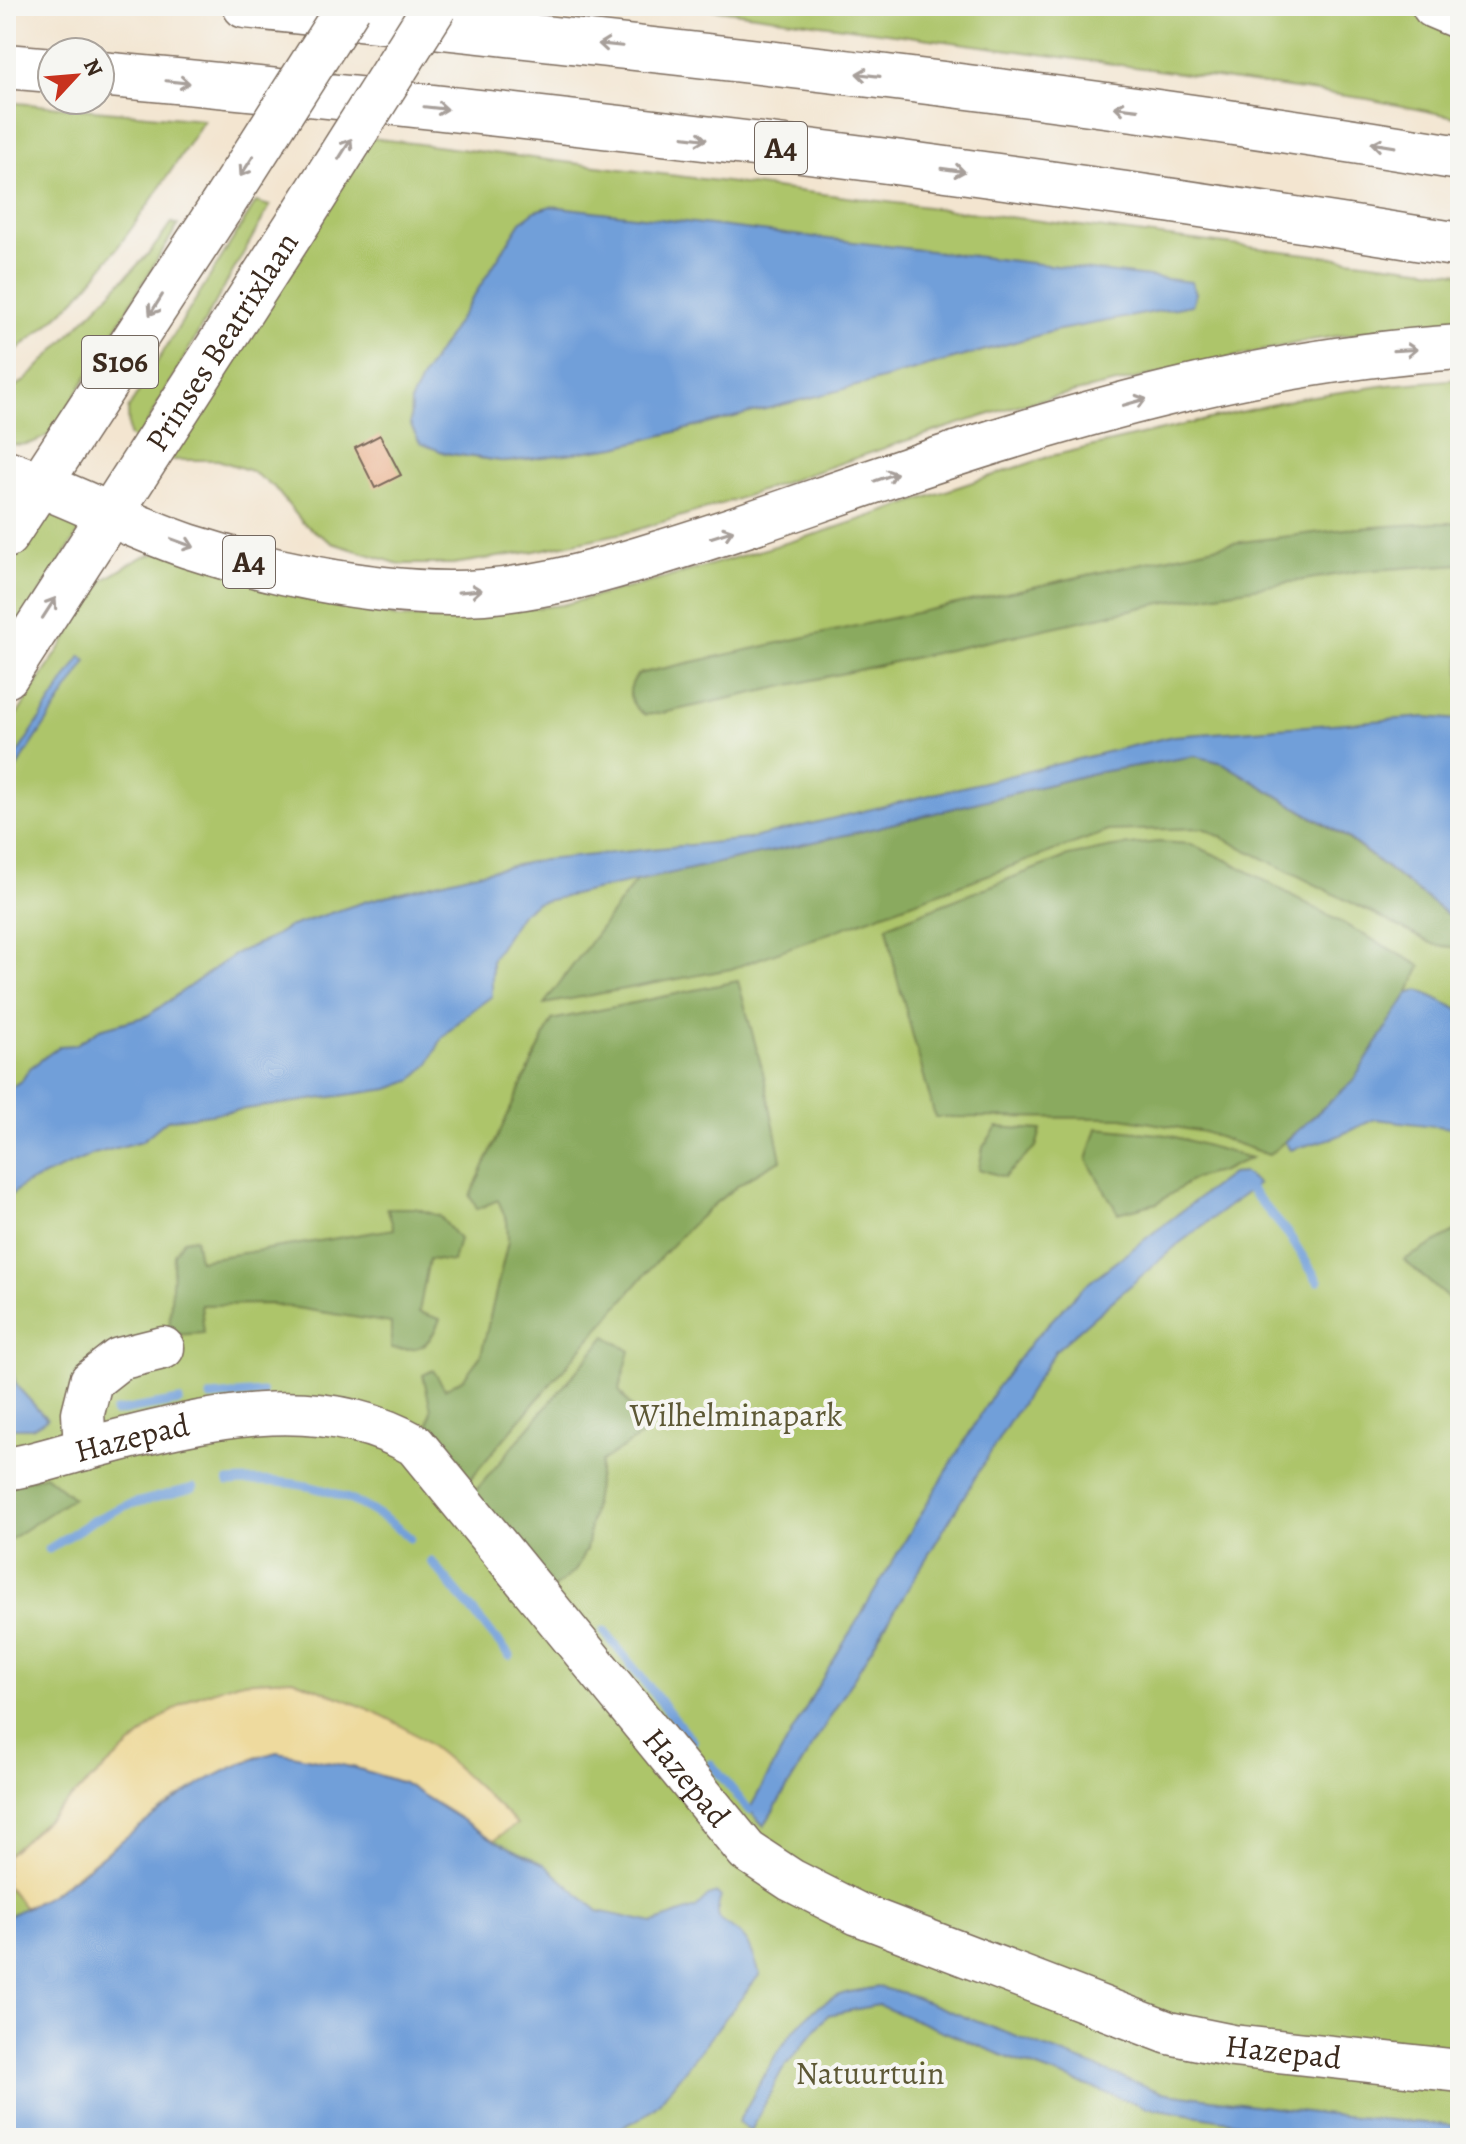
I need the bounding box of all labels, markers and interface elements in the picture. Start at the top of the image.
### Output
north arrow [36,36,116,116]
one-way arrow [597,37,624,52]
text: N [76,54,110,81]
one-way arrow [856,67,881,82]
one-way arrow [164,74,191,89]
one-way arrow [1113,100,1140,115]
one-way arrow [422,101,449,116]
road number: A4 [755,122,807,174]
one-way arrow [681,130,707,145]
one-way arrow [1371,137,1396,152]
one-way arrow [338,138,354,161]
one-way arrow [238,154,254,177]
one-way arrow [939,163,965,178]
street label: Prinses Beatrixlaan [135,223,309,460]
one-way arrow [148,293,164,316]
road number: S106 [82,336,158,388]
one-way arrow [1391,343,1418,358]
one-way arrow [1121,394,1147,409]
one-way arrow [873,469,898,484]
one-way arrow [710,525,735,540]
road number: A4 [223,536,275,588]
one-way arrow [170,537,195,551]
one-way arrow [456,583,483,598]
one-way arrow [41,598,58,620]
park label: Wilhelminapark [629,1393,842,1437]
street label: Hazepad [70,1402,194,1473]
street label: Hazepad [633,1718,741,1837]
street label: Hazepad [1223,2023,1345,2080]
park label: Natuurtuin [795,2051,945,2095]

